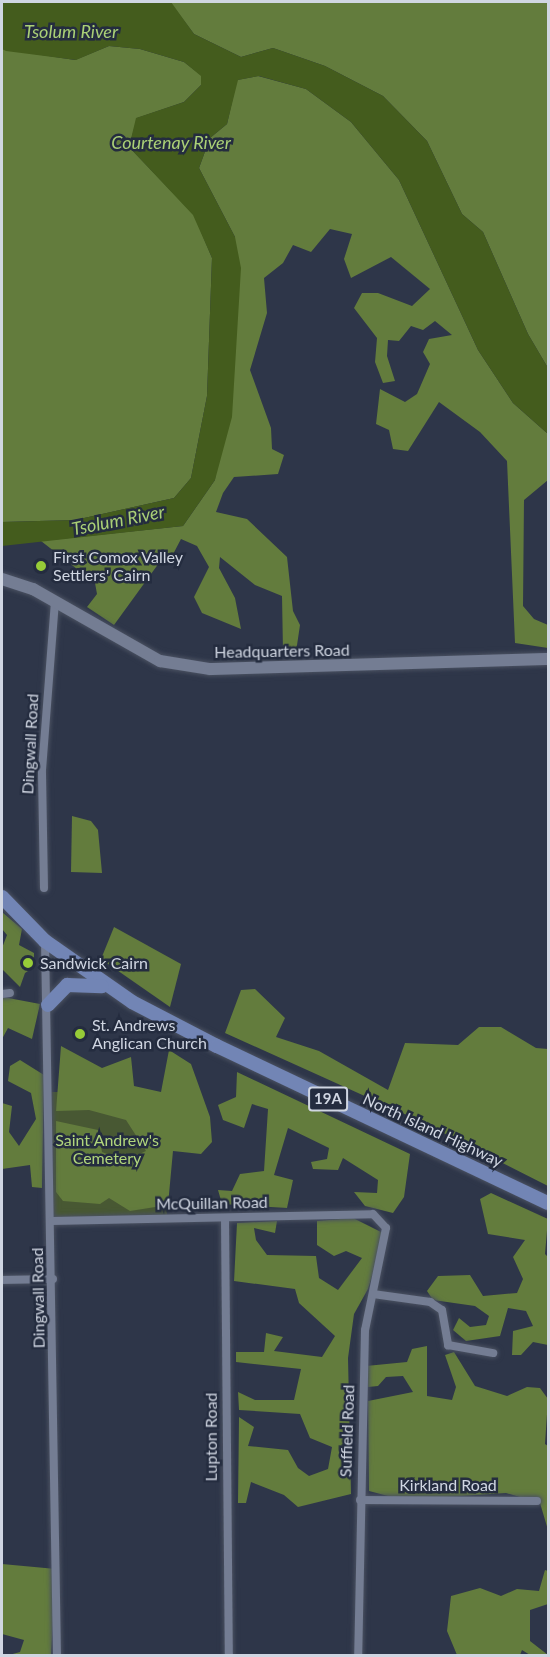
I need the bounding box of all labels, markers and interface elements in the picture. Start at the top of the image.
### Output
water label: Tsolum River [24,20,118,42]
water label: Courtenay River [111,131,231,153]
water label: Tsolum River [70,500,166,540]
place label: First Comox Valley Settlers' Cairn [53,547,184,585]
marker: First Comox Valley Settlers' Cairn [34,559,48,573]
street label: Headquarters Road [214,640,350,662]
street label: Dingwall Road [18,693,42,795]
place label: Sandwick Cairn [40,953,148,973]
marker: Sandwick Cairn [21,956,35,970]
place label: St. Andrews Anglican Church [92,1015,207,1053]
marker: St. Andrews Anglican Church [73,1027,87,1041]
road number: 19A [307,1087,349,1111]
street label: North Island Highway [360,1089,506,1171]
park label: Saint Andrew's Cemetery [55,1130,159,1168]
street label: McQuillan Road [156,1192,268,1214]
street label: Dingwall Road [28,1248,48,1348]
street label: Suffield Road [336,1384,358,1478]
street label: Lupton Road [201,1393,221,1481]
street label: Kirkland Road [399,1475,497,1495]

